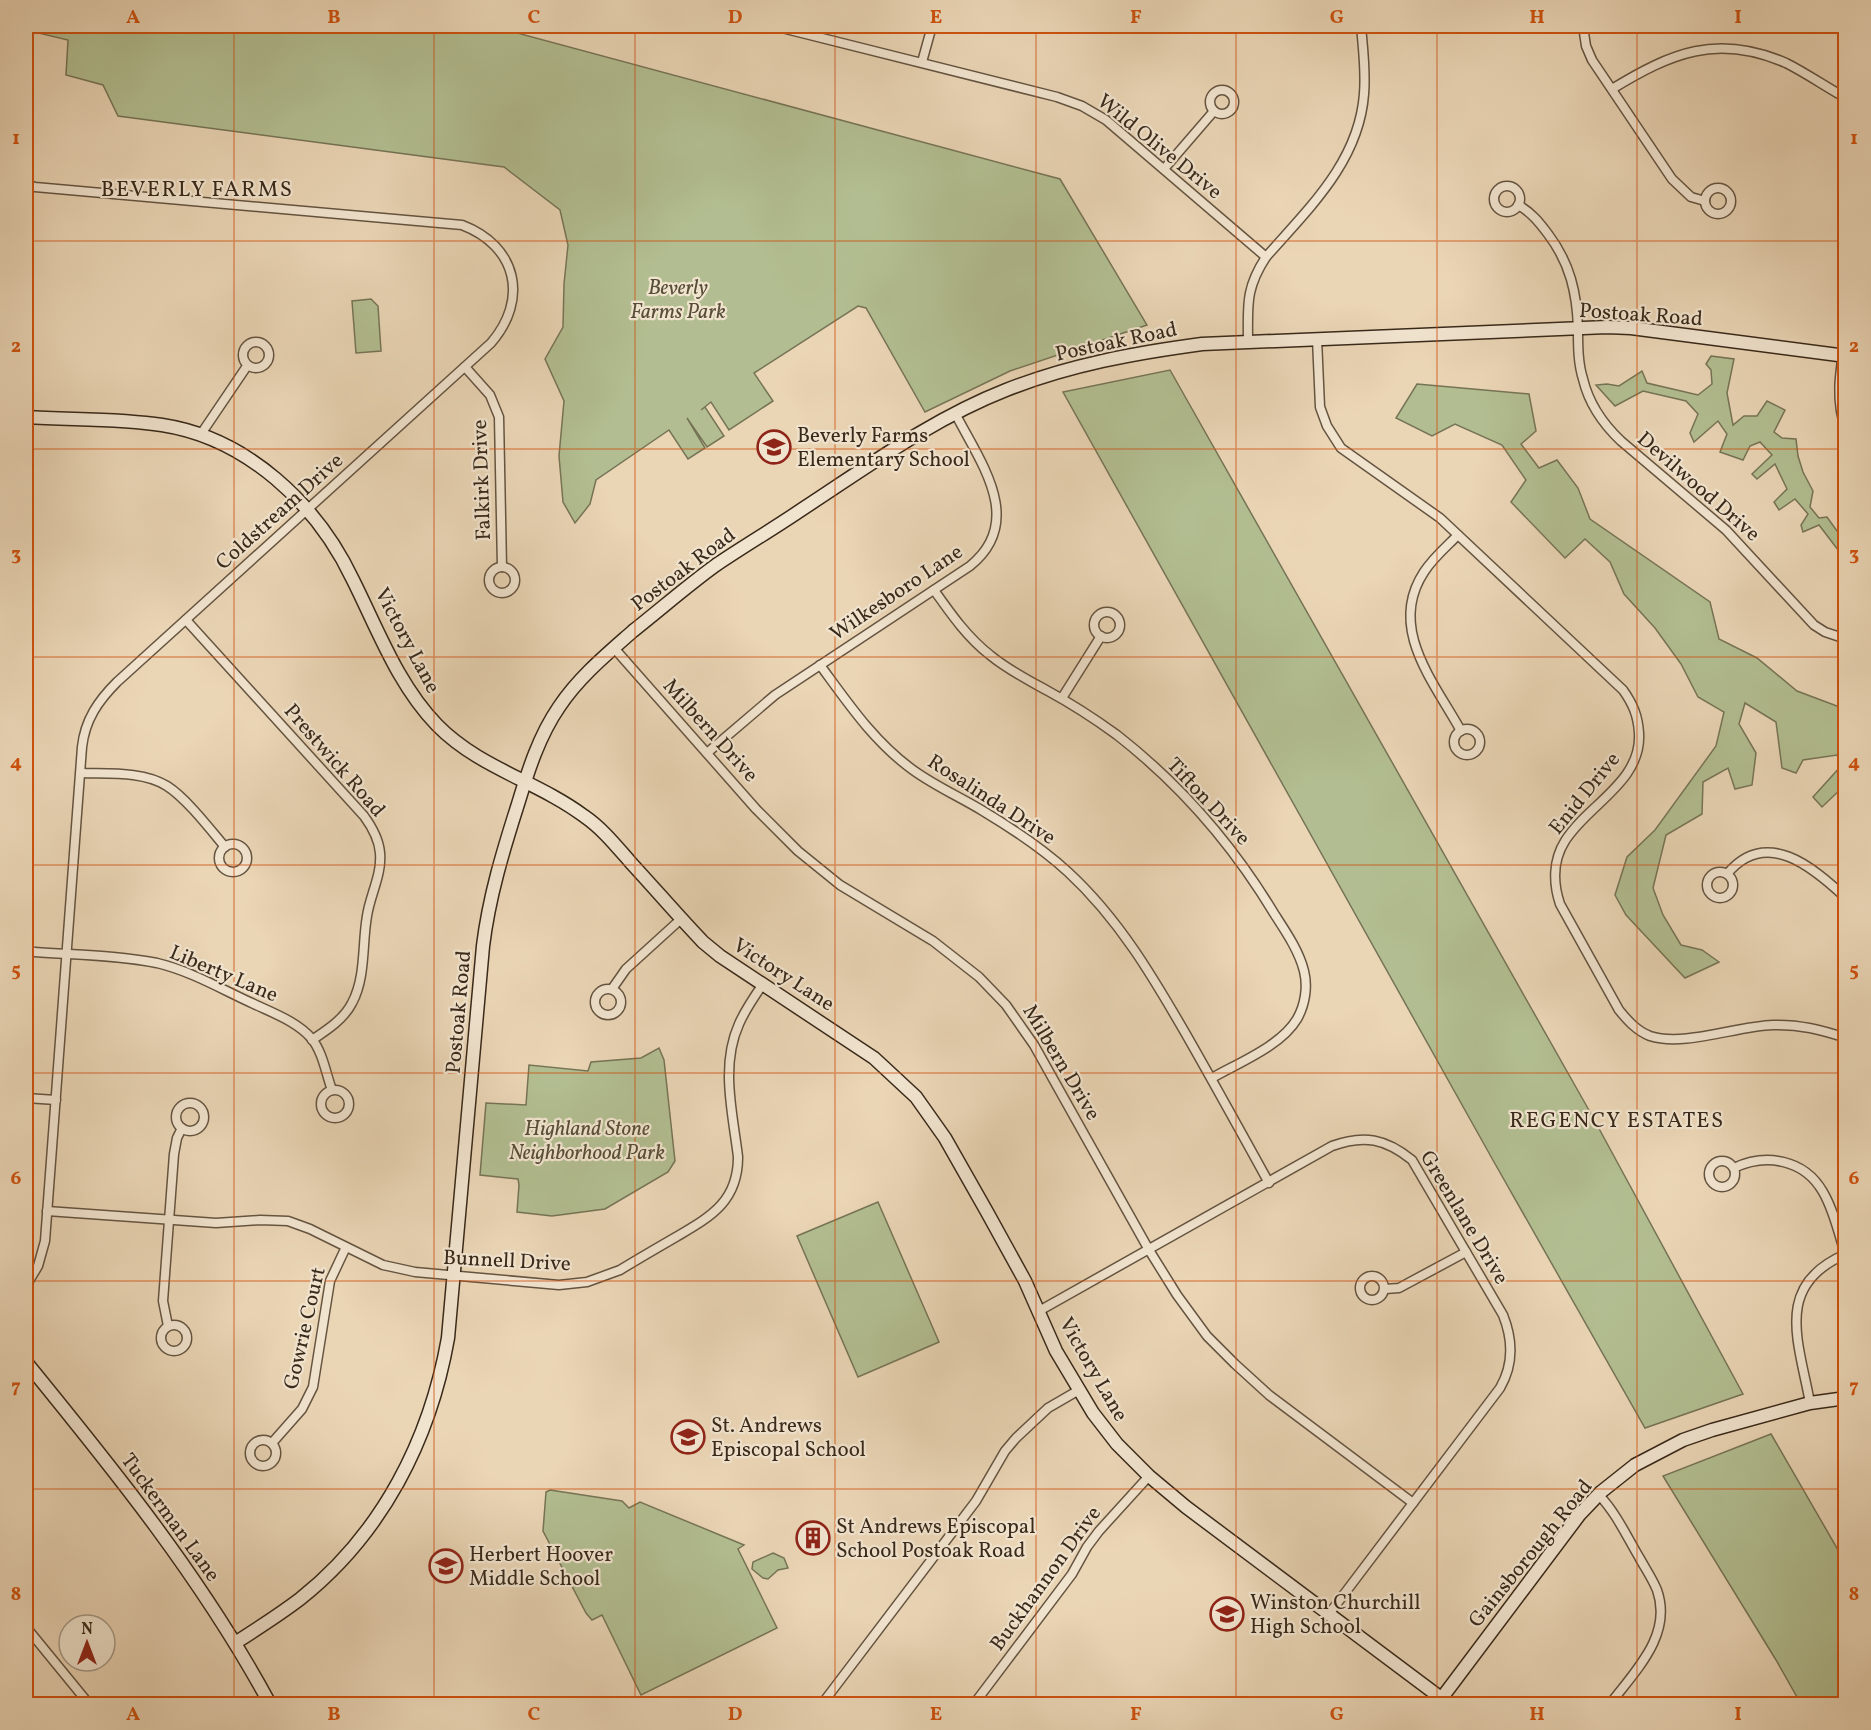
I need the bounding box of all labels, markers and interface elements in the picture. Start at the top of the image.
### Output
text: A [126,4,140,32]
text: B [327,4,341,32]
text: C [528,4,541,32]
text: D [728,4,742,32]
text: E [930,4,942,32]
text: F [1130,4,1142,32]
text: G [1330,4,1344,32]
text: H [1529,4,1545,32]
text: I [1734,4,1742,32]
street label: Wild Olive Drive [1090,88,1228,207]
text: 1 [12,125,20,153]
text: 1 [1850,125,1858,153]
district label: BEVERLY FARMS [101,175,293,206]
park label: Beverly Farms Park [630,274,726,327]
street label: Postoak Road [1578,297,1704,334]
street label: Postoak Road [1053,315,1180,370]
text: 2 [11,333,21,361]
text: 2 [1849,333,1859,361]
street label: Falkirk Drive [466,419,499,541]
place label: Beverly Farms Elementary School [797,422,970,475]
street label: Devilwood Drive [1630,426,1766,549]
school or university icon: Beverly Farms Elementary School [756,429,792,465]
street label: Coldstream Drive [210,447,350,577]
street label: Postoak Road [626,521,742,619]
street label: Wilkesboro Lane [825,538,969,649]
text: 3 [11,541,21,569]
text: 3 [1849,541,1859,569]
street label: Victory Lane [367,583,447,699]
street label: Milbern Drive [655,673,764,789]
street label: Prestwick Road [276,698,391,824]
street label: Enid Drive [1543,746,1628,841]
street label: Rosalinda Drive [921,748,1061,853]
text: 4 [10,749,22,777]
text: 4 [1848,749,1860,777]
street label: Tifton Drive [1159,752,1256,853]
street label: Victory Lane [727,932,840,1019]
street label: Liberty Lane [165,938,282,1010]
street label: Postoak Road [440,949,479,1075]
text: 5 [11,957,21,985]
text: 5 [1849,957,1859,985]
street label: Milbern Drive [1015,999,1107,1126]
district label: REGENCY ESTATES [1509,1106,1725,1137]
park label: Highland Stone Neighborhood Park [509,1115,665,1168]
street label: Greenlane Drive [1412,1145,1515,1290]
text: 6 [11,1165,22,1193]
text: 6 [1849,1165,1860,1193]
street label: Bunnell Drive [442,1244,572,1279]
street label: Gowrie Court [277,1264,334,1392]
street label: Victory Lane [1051,1312,1134,1427]
text: 7 [11,1373,21,1401]
text: 7 [1849,1373,1859,1401]
place label: St. Andrews Episcopal School [711,1412,866,1465]
school or university icon: St. Andrews Episcopal School [670,1419,706,1455]
street label: Tuckerman Lane [113,1448,226,1588]
street label: Gainsborough Road [1462,1474,1600,1634]
street label: Buckhannon Drive [984,1501,1109,1657]
place label: St Andrews Episcopal School Postoak Road [836,1513,1036,1566]
building icon: St Andrews Episcopal School Postoak Road [795,1520,831,1556]
place label: Herbert Hoover Middle School [469,1541,613,1594]
school or university icon: Herbert Hoover Middle School [428,1548,464,1584]
text: 8 [11,1581,21,1609]
text: 8 [1849,1581,1859,1609]
place label: Winston Churchill High School [1250,1589,1420,1642]
school or university icon: Winston Churchill High School [1209,1596,1245,1632]
north arrow [57,1613,117,1673]
text: N [81,1619,93,1641]
text: A [126,1701,140,1729]
text: B [327,1701,341,1729]
text: C [528,1701,541,1729]
text: D [728,1701,742,1729]
text: E [930,1701,942,1729]
text: F [1130,1701,1142,1729]
text: G [1330,1701,1344,1729]
text: H [1529,1701,1545,1729]
text: I [1734,1701,1742,1729]

